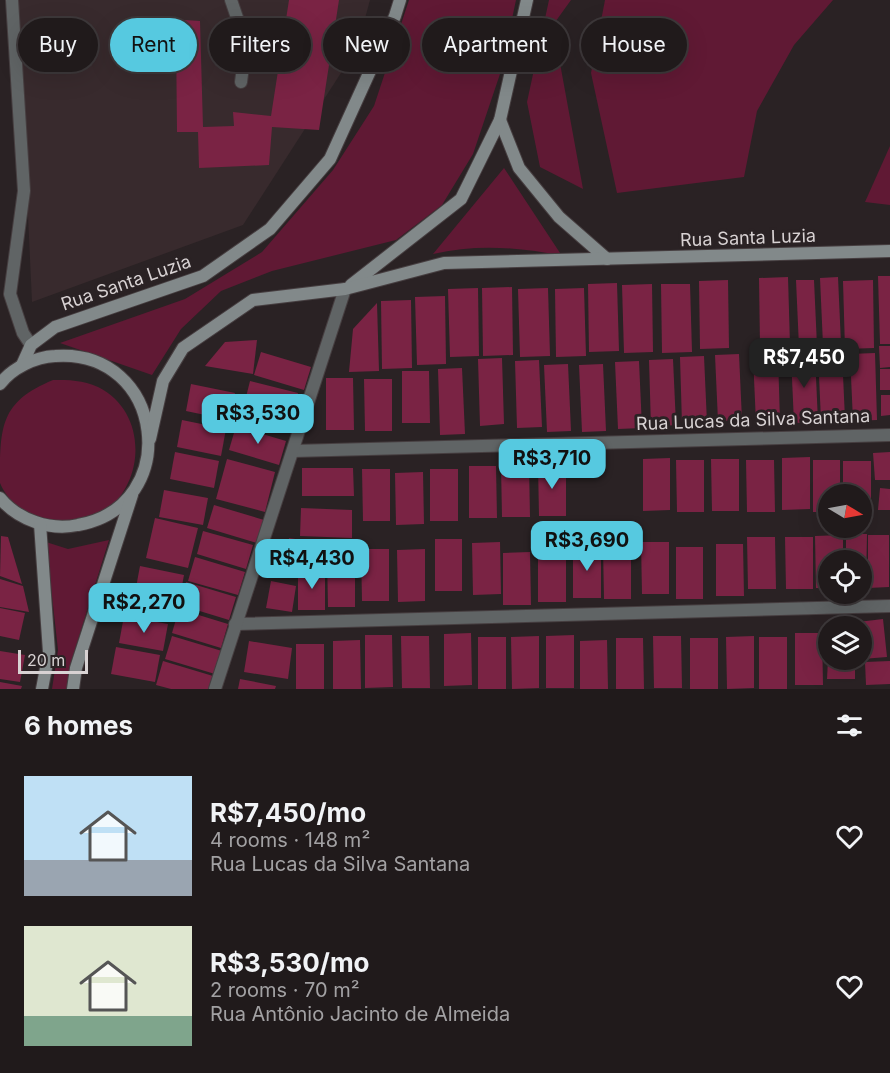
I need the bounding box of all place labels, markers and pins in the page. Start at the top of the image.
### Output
pin: R$7,450 [749,338,859,389]
pin: R$3,530 [203,394,313,445]
pin: R$3,710 [497,439,607,490]
pin: R$3,690 [532,521,642,572]
pin: R$4,430 [257,539,367,590]
pin: R$2,270 [89,583,199,634]

